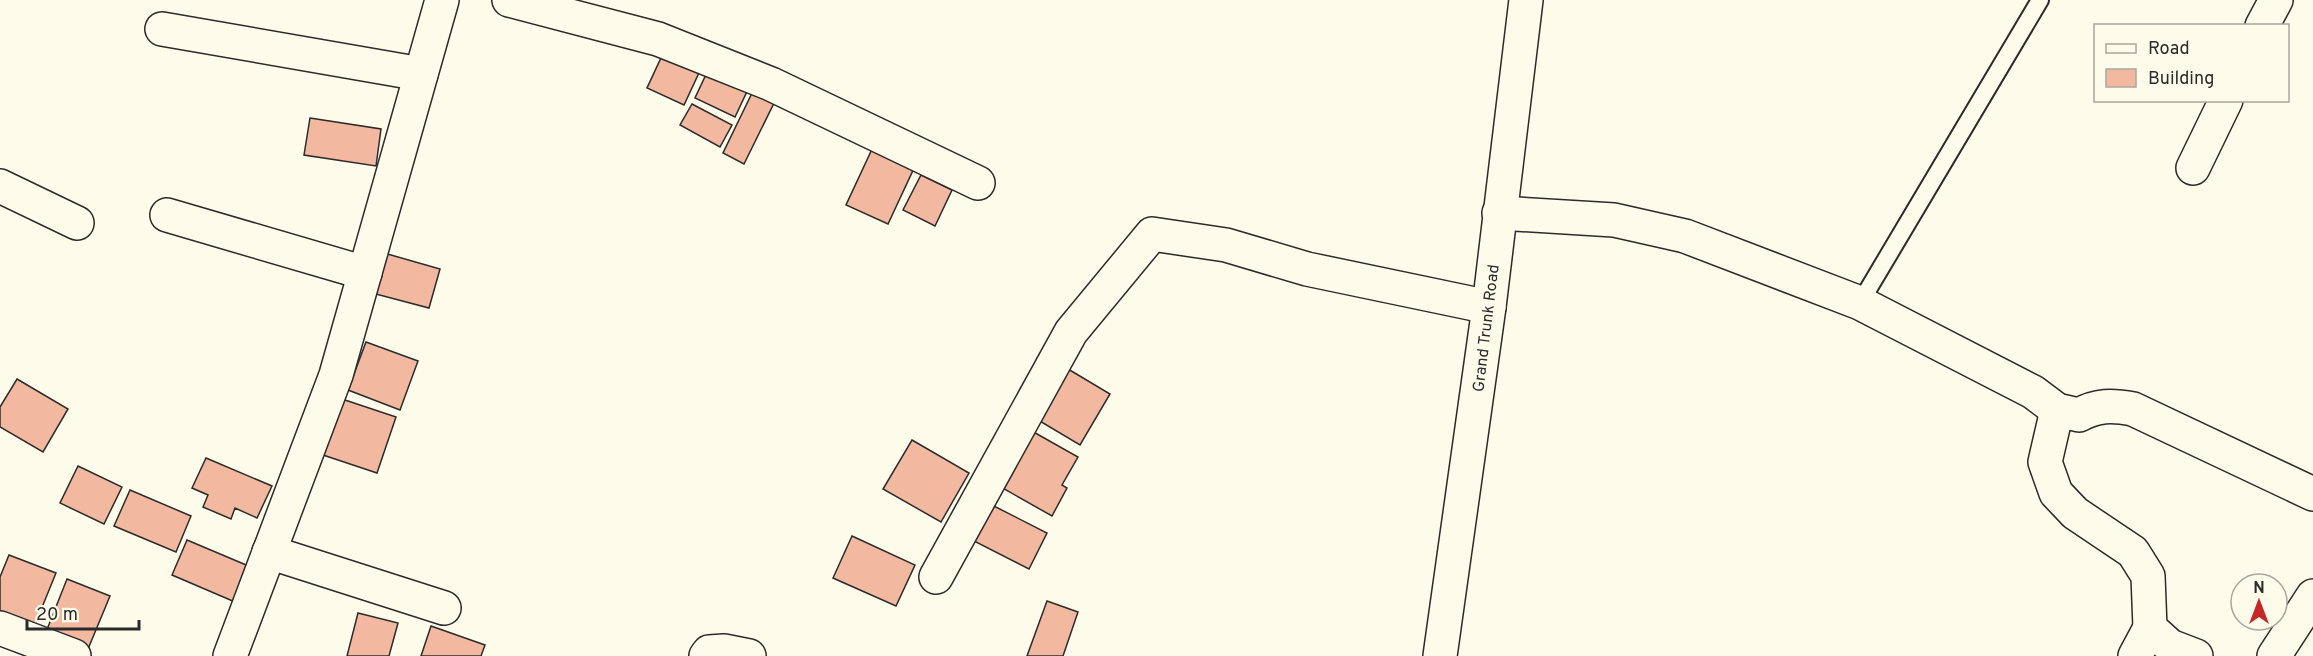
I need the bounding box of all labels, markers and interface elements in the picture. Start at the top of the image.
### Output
legend [2094,24,2289,102]
text: Road [2148,38,2190,61]
text: Building [2148,68,2214,91]
street label: Grand Trunk Road [1469,263,1505,393]
north arrow [2229,572,2289,632]
text: N [2253,579,2265,599]
scale bar [27,593,140,631]
text: 20 m [36,604,78,627]

